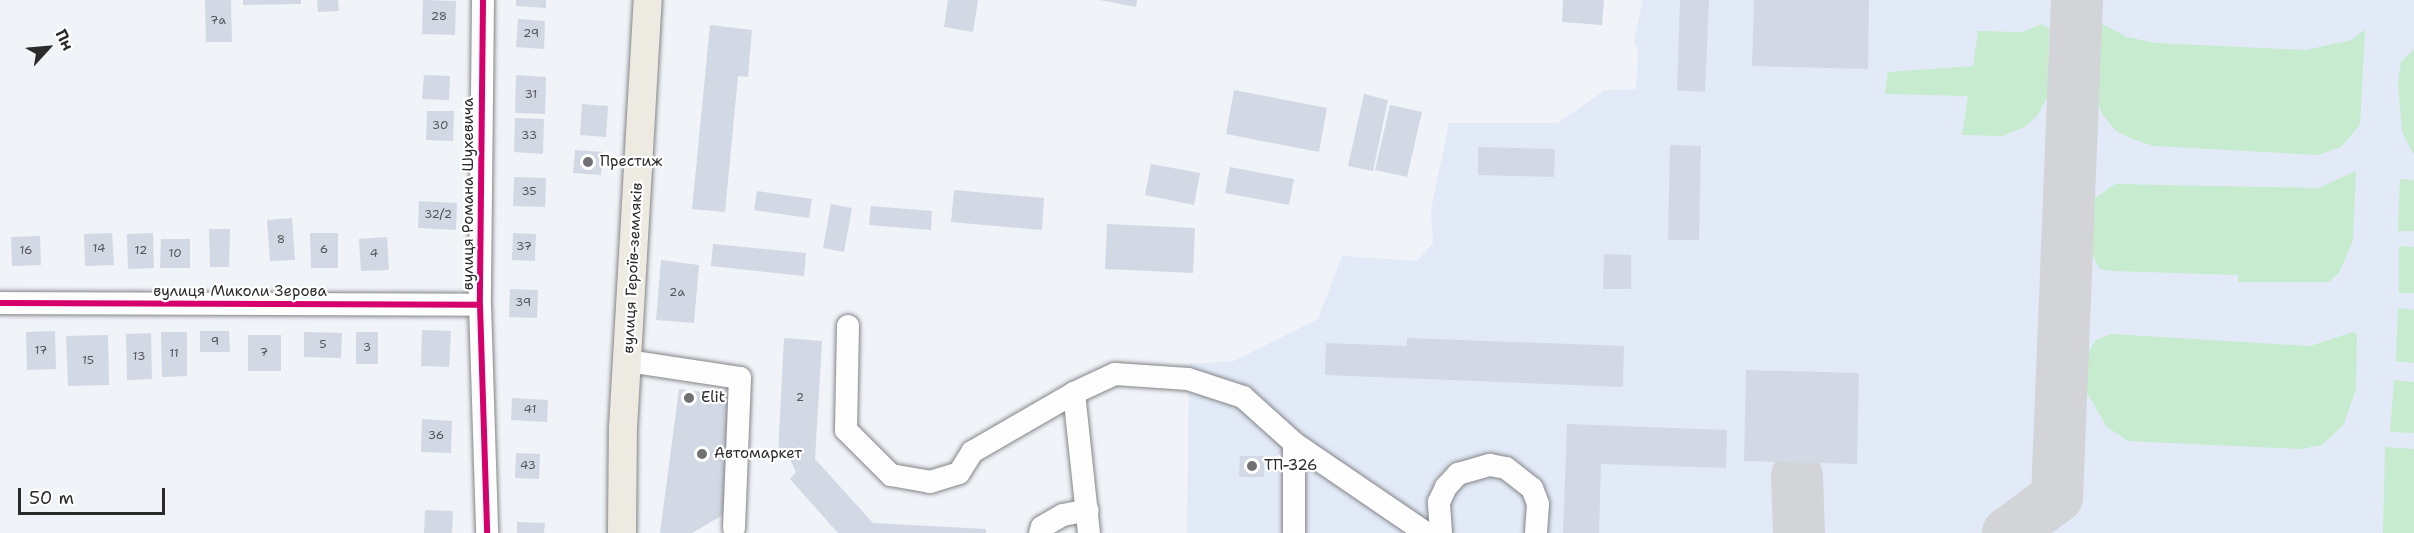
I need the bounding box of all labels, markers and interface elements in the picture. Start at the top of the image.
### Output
house number: 28 [431,10,447,24]
house number: 7а [210,14,226,28]
north arrow [18,18,78,78]
text: Пн [51,26,79,54]
house number: 29 [523,27,539,41]
house number: 31 [525,88,537,102]
street label: вулиця Романа Шухевича [460,98,478,290]
house number: 30 [432,119,448,133]
house number: 33 [521,129,537,143]
place label: Престиж [600,153,662,171]
marker: Престиж [581,155,595,169]
street label: вулиця Героїв-земляків [620,182,646,354]
house number: 35 [521,185,537,199]
house number: 32/2 [424,208,452,222]
house number: 8 [277,233,285,247]
house number: 37 [516,240,532,254]
house number: 14 [93,242,105,256]
house number: 6 [320,243,328,257]
house number: 16 [19,244,33,258]
house number: 12 [135,244,147,258]
house number: 10 [168,247,182,261]
house number: 4 [370,247,378,261]
street label: вулиця Миколи Зерова [153,283,327,301]
house number: 2а [669,286,685,300]
house number: 39 [515,296,531,310]
house number: 9 [211,335,219,349]
house number: 5 [319,338,327,352]
house number: 3 [363,341,371,355]
house number: 17 [35,344,47,358]
house number: 7 [260,346,268,360]
house number: 11 [169,347,179,361]
house number: 13 [133,350,145,364]
house number: 15 [82,354,94,368]
place label: Elit [701,389,725,407]
marker: Elit [682,391,696,405]
house number: 2 [796,391,804,405]
house number: 41 [524,403,536,417]
house number: 36 [428,429,444,443]
place label: Автомаркет [714,445,802,463]
marker: Автомаркет [695,447,709,461]
place label: ТП-326 [1264,457,1318,475]
house number: 43 [520,459,536,473]
marker: ТП-326 [1245,459,1259,473]
scale bar [21,476,168,514]
text: 50 m [29,486,74,510]

